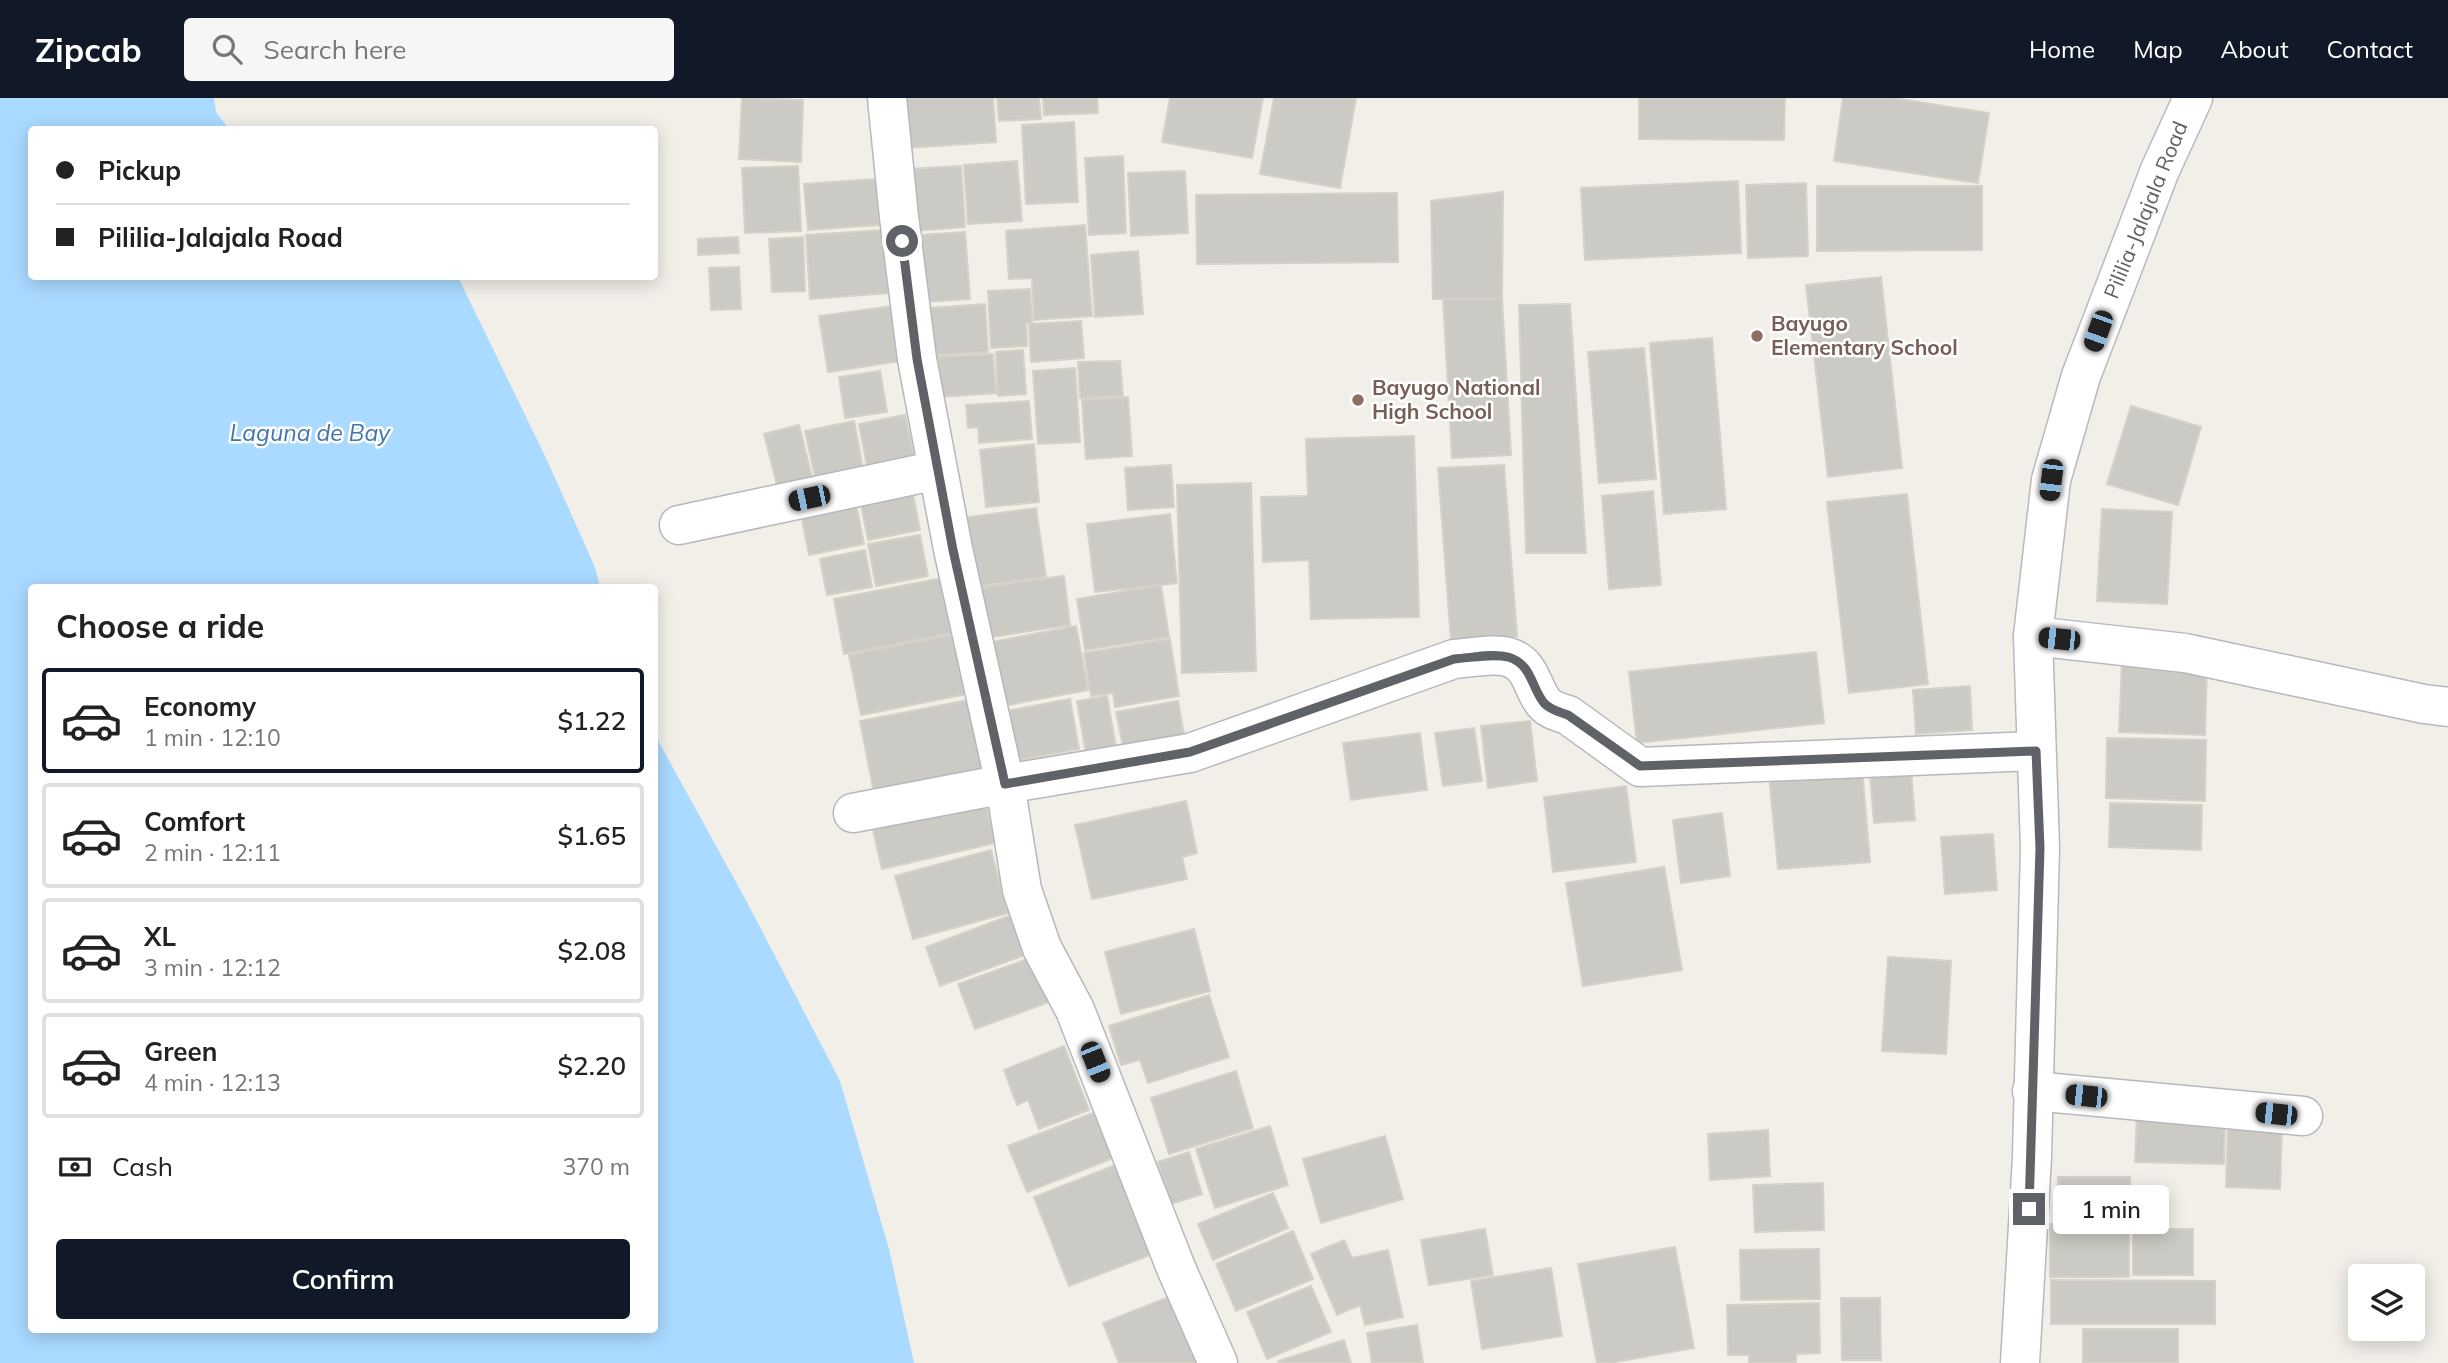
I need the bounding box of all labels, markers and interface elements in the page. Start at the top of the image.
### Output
search box [184,18,674,81]
text: Zipcab [35,29,142,70]
icon: search [208,30,246,68]
text: Search here [264,33,407,66]
text: Home [2029,34,2095,64]
text: Map [2133,34,2183,64]
text: About [2221,34,2289,64]
text: Contact [2327,34,2413,64]
street label: Pililia-Jalajala Road [2098,117,2193,302]
text: Pickup [98,154,181,187]
text: Pililia-Jalajala Road [98,221,343,254]
route start [886,225,918,257]
car [2081,308,2116,354]
place label: Bayugo Elementary School [1771,310,1958,360]
marker: Bayugo Elementary School [1749,328,1765,344]
place label: Bayugo National High School [1372,374,1540,424]
marker: Bayugo National High School [1350,392,1366,408]
water label: Laguna de Bay [230,418,391,447]
car [2039,458,2064,502]
car [787,483,832,513]
text: Choose a ride [56,606,264,646]
car [2038,626,2081,652]
icon: car [60,689,123,752]
text: Economy [144,690,256,723]
text: $1.22 [557,704,626,737]
text: 1 min · 12:10 [144,723,281,752]
icon: car [60,804,123,867]
text: Comfort [144,805,245,838]
text: $1.65 [557,819,626,852]
text: 2 min · 12:11 [144,838,281,867]
icon: car [60,919,123,982]
text: XL [144,920,176,953]
text: $2.08 [557,934,626,967]
text: 3 min · 12:12 [144,953,281,982]
icon: car [60,1034,123,1097]
text: Green [144,1035,217,1068]
car [1078,1039,1113,1085]
text: $2.20 [557,1049,626,1082]
text: 4 min · 12:13 [144,1068,281,1097]
car [2065,1083,2108,1109]
car [2255,1101,2298,1127]
icon: cash [56,1148,94,1186]
text: Cash [112,1150,173,1183]
text: 370 m [562,1152,630,1181]
callout: 1 min [2054,1184,2169,1234]
route end [2013,1193,2045,1225]
text: 1 min [2081,1195,2141,1224]
button: Confirm [56,1239,630,1319]
map controls [2348,1264,2425,1341]
button: layers [2348,1264,2425,1341]

